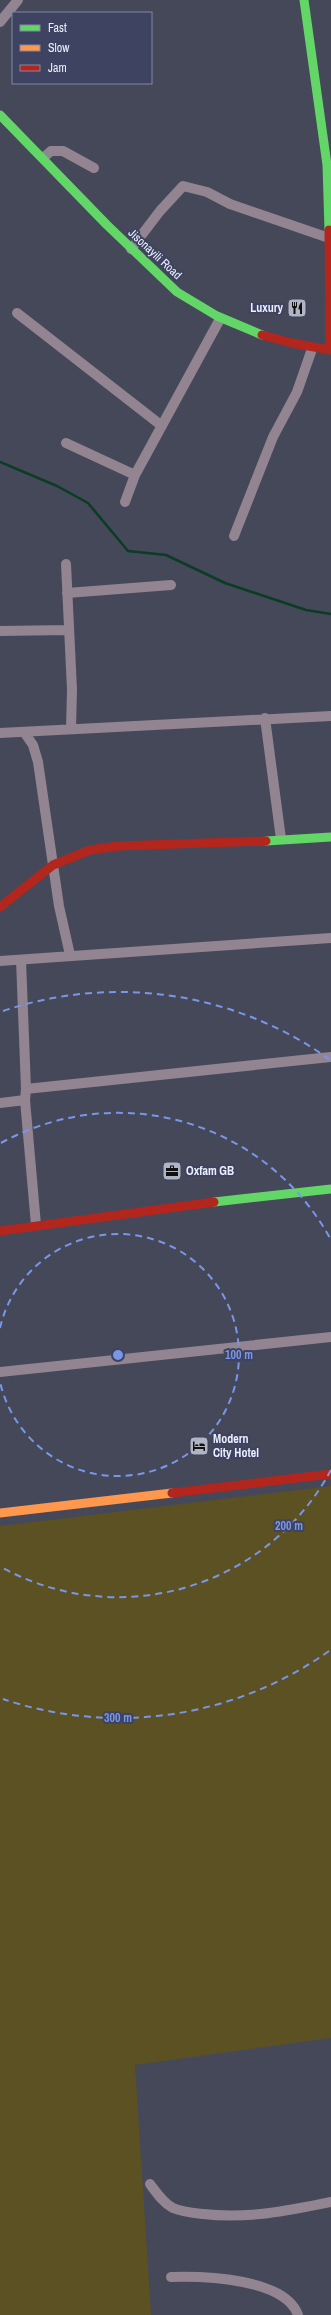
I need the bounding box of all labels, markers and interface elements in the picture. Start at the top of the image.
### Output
legend [12,12,152,84]
text: Fast [48,20,67,36]
text: Slow [48,40,70,56]
text: Jam [48,60,67,76]
street label: Jisonayili Road [125,225,185,283]
restaurant icon: Luxury [286,297,308,319]
place label: Luxury [250,300,284,316]
office icon: Oxfam GB [161,1160,183,1182]
place label: Oxfam GB [186,1163,234,1179]
text: 100 m [225,1347,253,1363]
centre of rings [111,1348,125,1362]
place label: Modern City Hotel [213,1431,259,1461]
hotel icon: Modern City Hotel [188,1435,210,1457]
text: 200 m [275,1518,303,1534]
text: 300 m [104,1710,132,1726]

